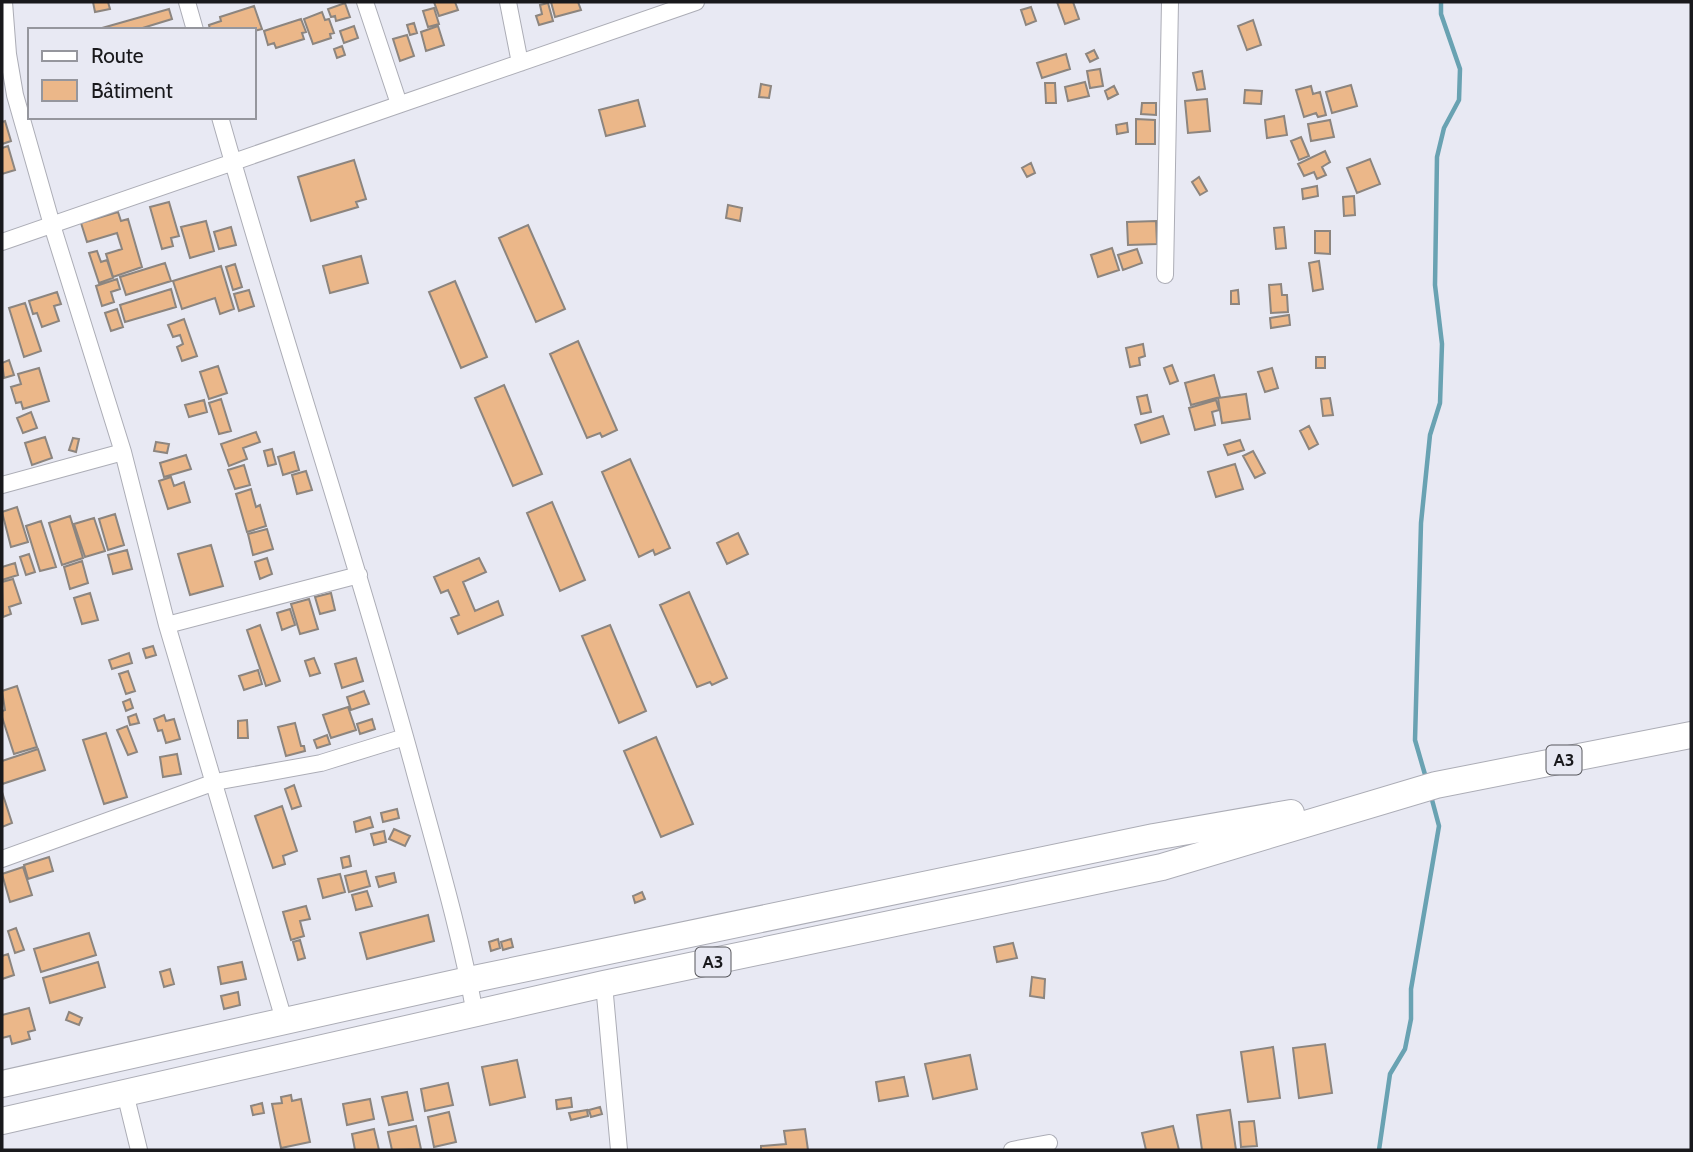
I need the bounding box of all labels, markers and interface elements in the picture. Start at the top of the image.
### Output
legend [28,28,256,119]
text: Route [91,43,144,68]
text: Bâtiment [91,78,173,103]
road number: A3 [1546,746,1582,774]
road number: A3 [696,947,730,976]

